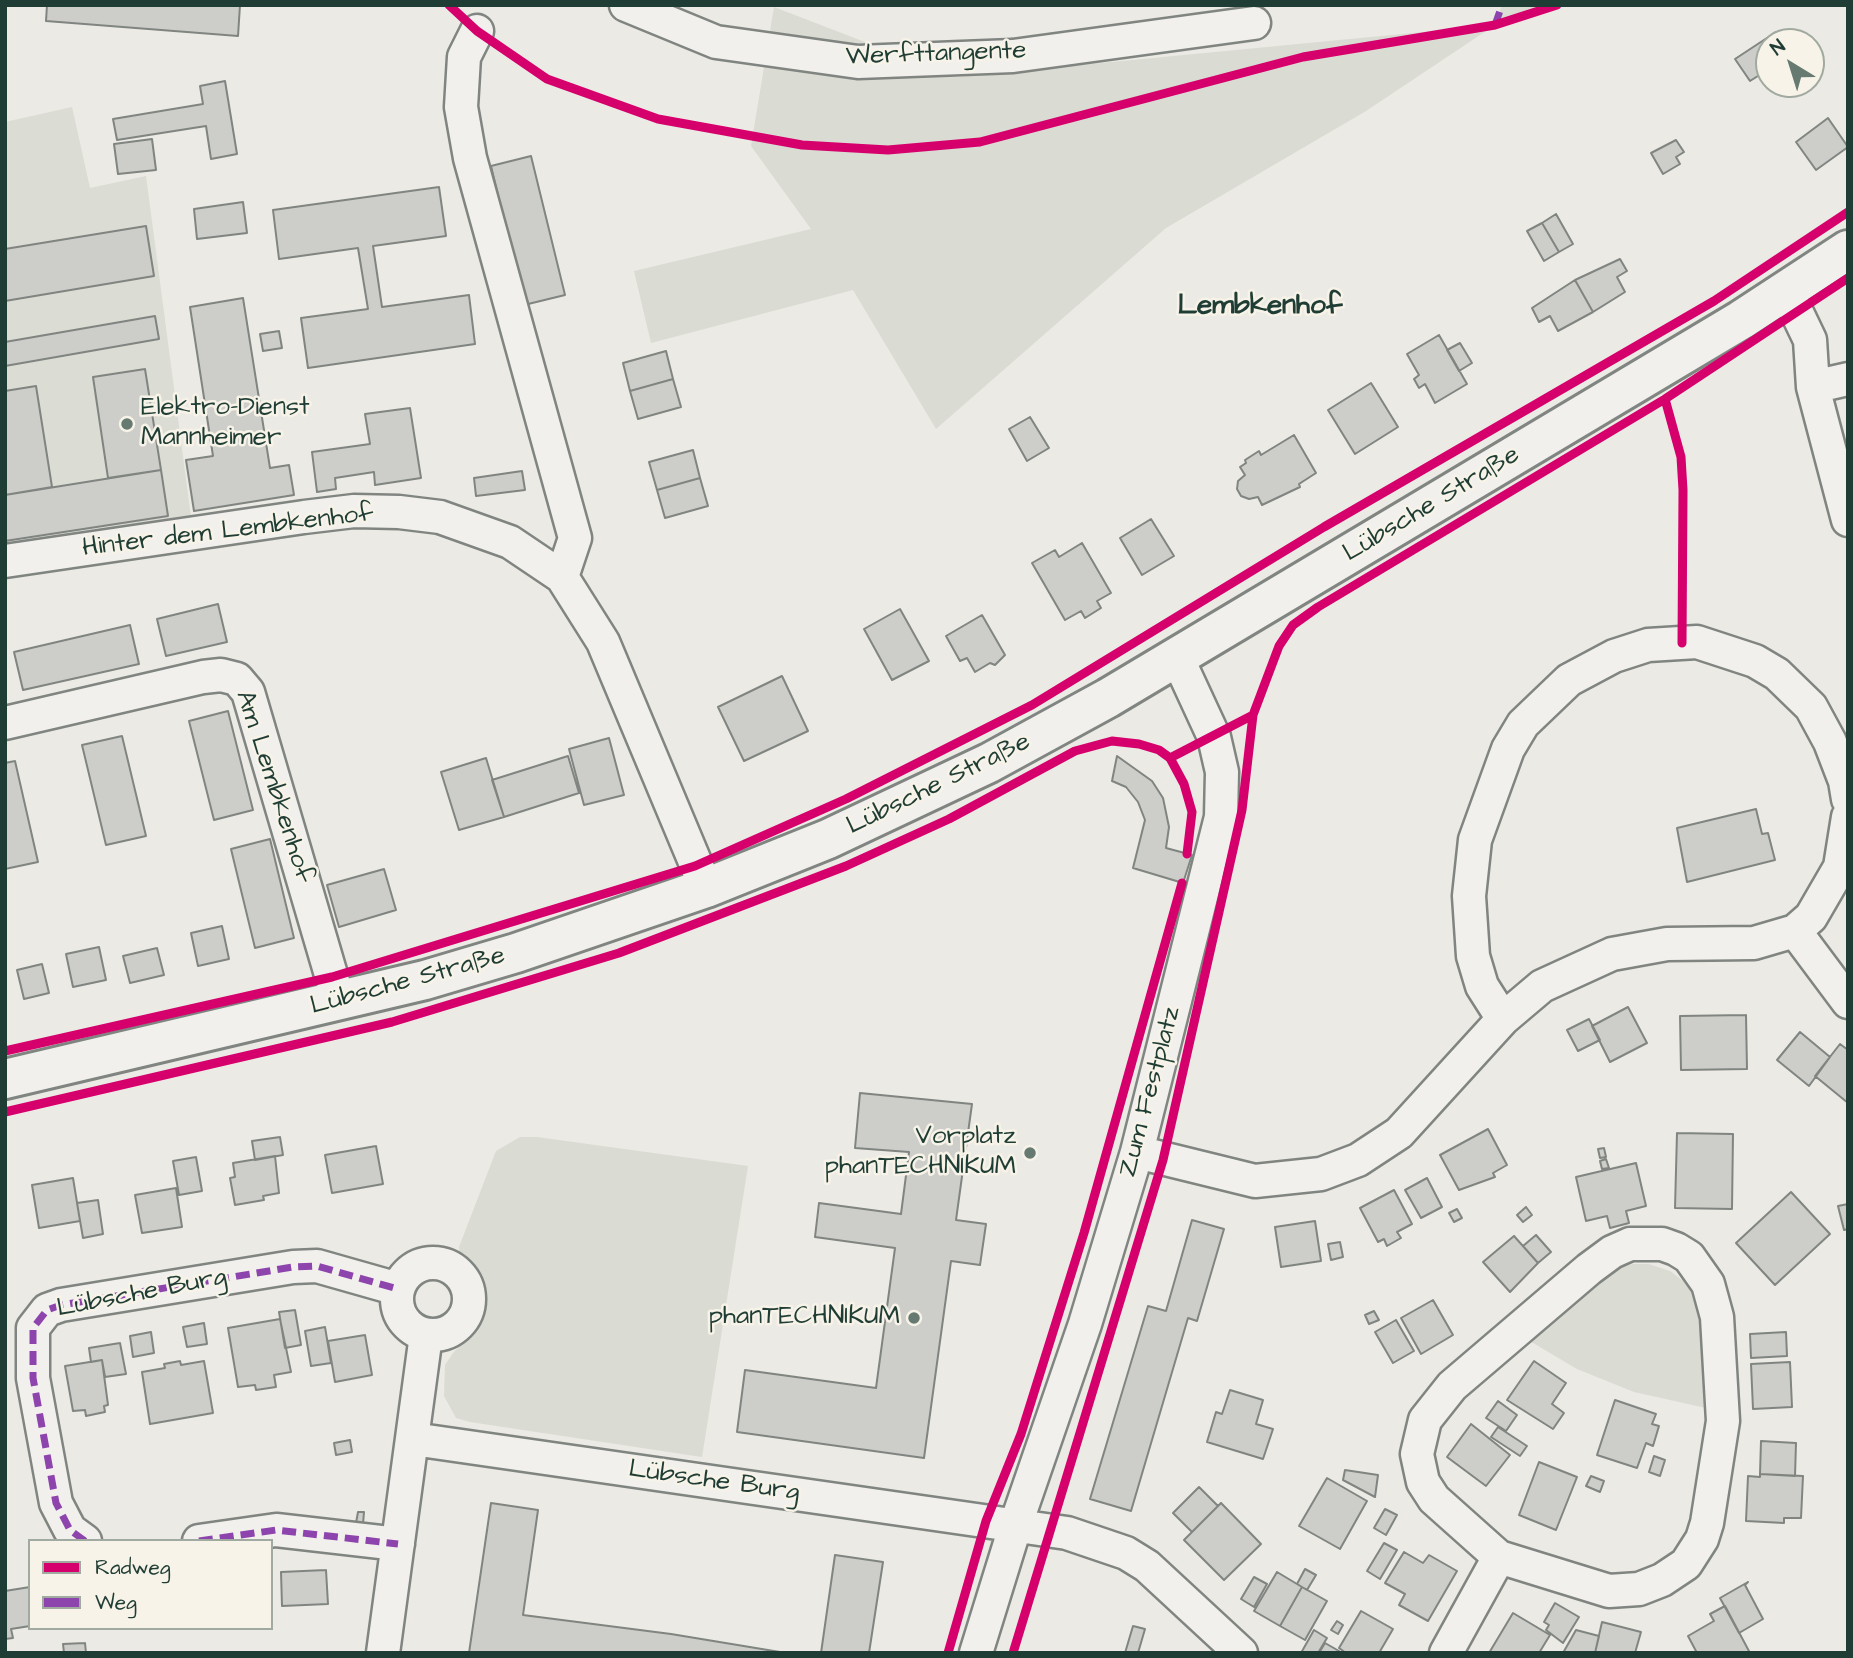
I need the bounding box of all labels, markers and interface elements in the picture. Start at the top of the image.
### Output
north arrow [1755,28,1825,98]
text: N [1765,33,1791,62]
street label: Werfttangente [845,36,1027,74]
district label: Lembkenhof [1178,290,1342,324]
place label: Elektro-Dienst Mannheimer [141,393,309,454]
marker: Elektro-Dienst Mannheimer [119,416,135,432]
street label: Lübsche Straße [1338,440,1526,570]
street label: Hinter dem Lembkenhof [81,499,375,565]
street label: Am Lembkenhof [227,687,319,887]
street label: Lübsche Straße [842,727,1036,843]
street label: Lübsche Straße [307,941,509,1023]
street label: Zum Festplatz [1113,1003,1189,1181]
place label: Vorplatz phanTECHNIKUM [825,1122,1016,1184]
marker: Vorplatz phanTECHNIKUM [1022,1145,1038,1161]
street label: Lübsche Burg [55,1262,229,1326]
place label: phanTECHNIKUM [709,1302,900,1334]
marker: phanTECHNIKUM [906,1310,922,1326]
street label: Lübsche Burg [627,1455,801,1509]
legend [28,1539,273,1630]
text: Radweg [95,1553,171,1582]
text: Weg [95,1588,137,1617]

